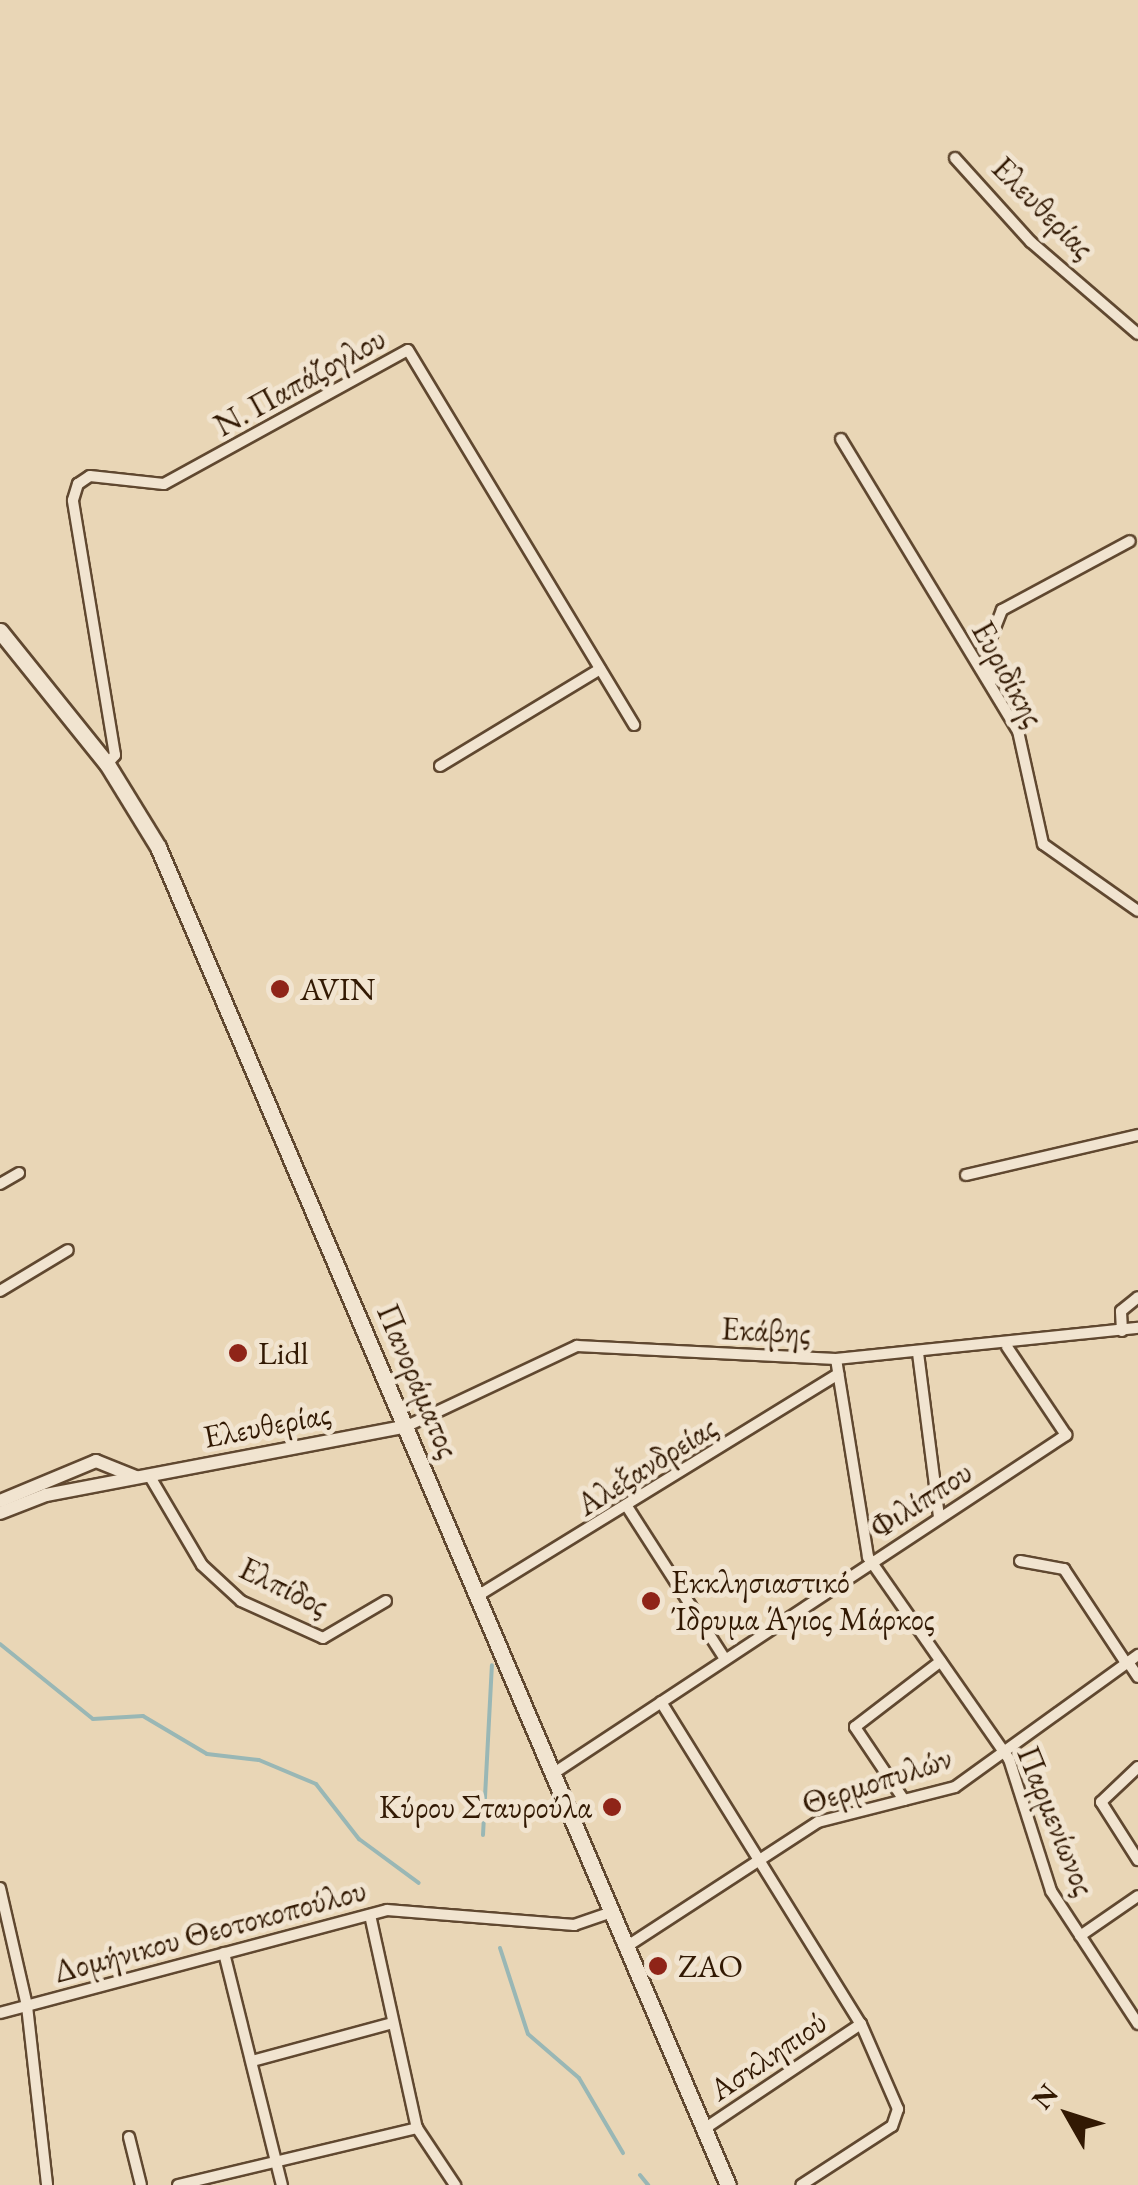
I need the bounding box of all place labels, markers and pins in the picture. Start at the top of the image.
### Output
place label: AVIN [300,970,375,1008]
marker: AVIN [269,978,291,1000]
place label: Lidl [258,1334,308,1372]
marker: Lidl [227,1342,249,1364]
place label: Εκκλησιαστικό Ίδρυμα Άγιος Μάρκος [671,1564,935,1639]
marker: Εκκλησιαστικό Ίδρυμα Άγιος Μάρκος [640,1590,662,1612]
place label: Κύρου Σταυρούλα [379,1788,592,1826]
marker: Κύρου Σταυρούλα [601,1796,623,1818]
place label: ZAO [678,1947,743,1985]
marker: ZAO [647,1955,669,1977]

